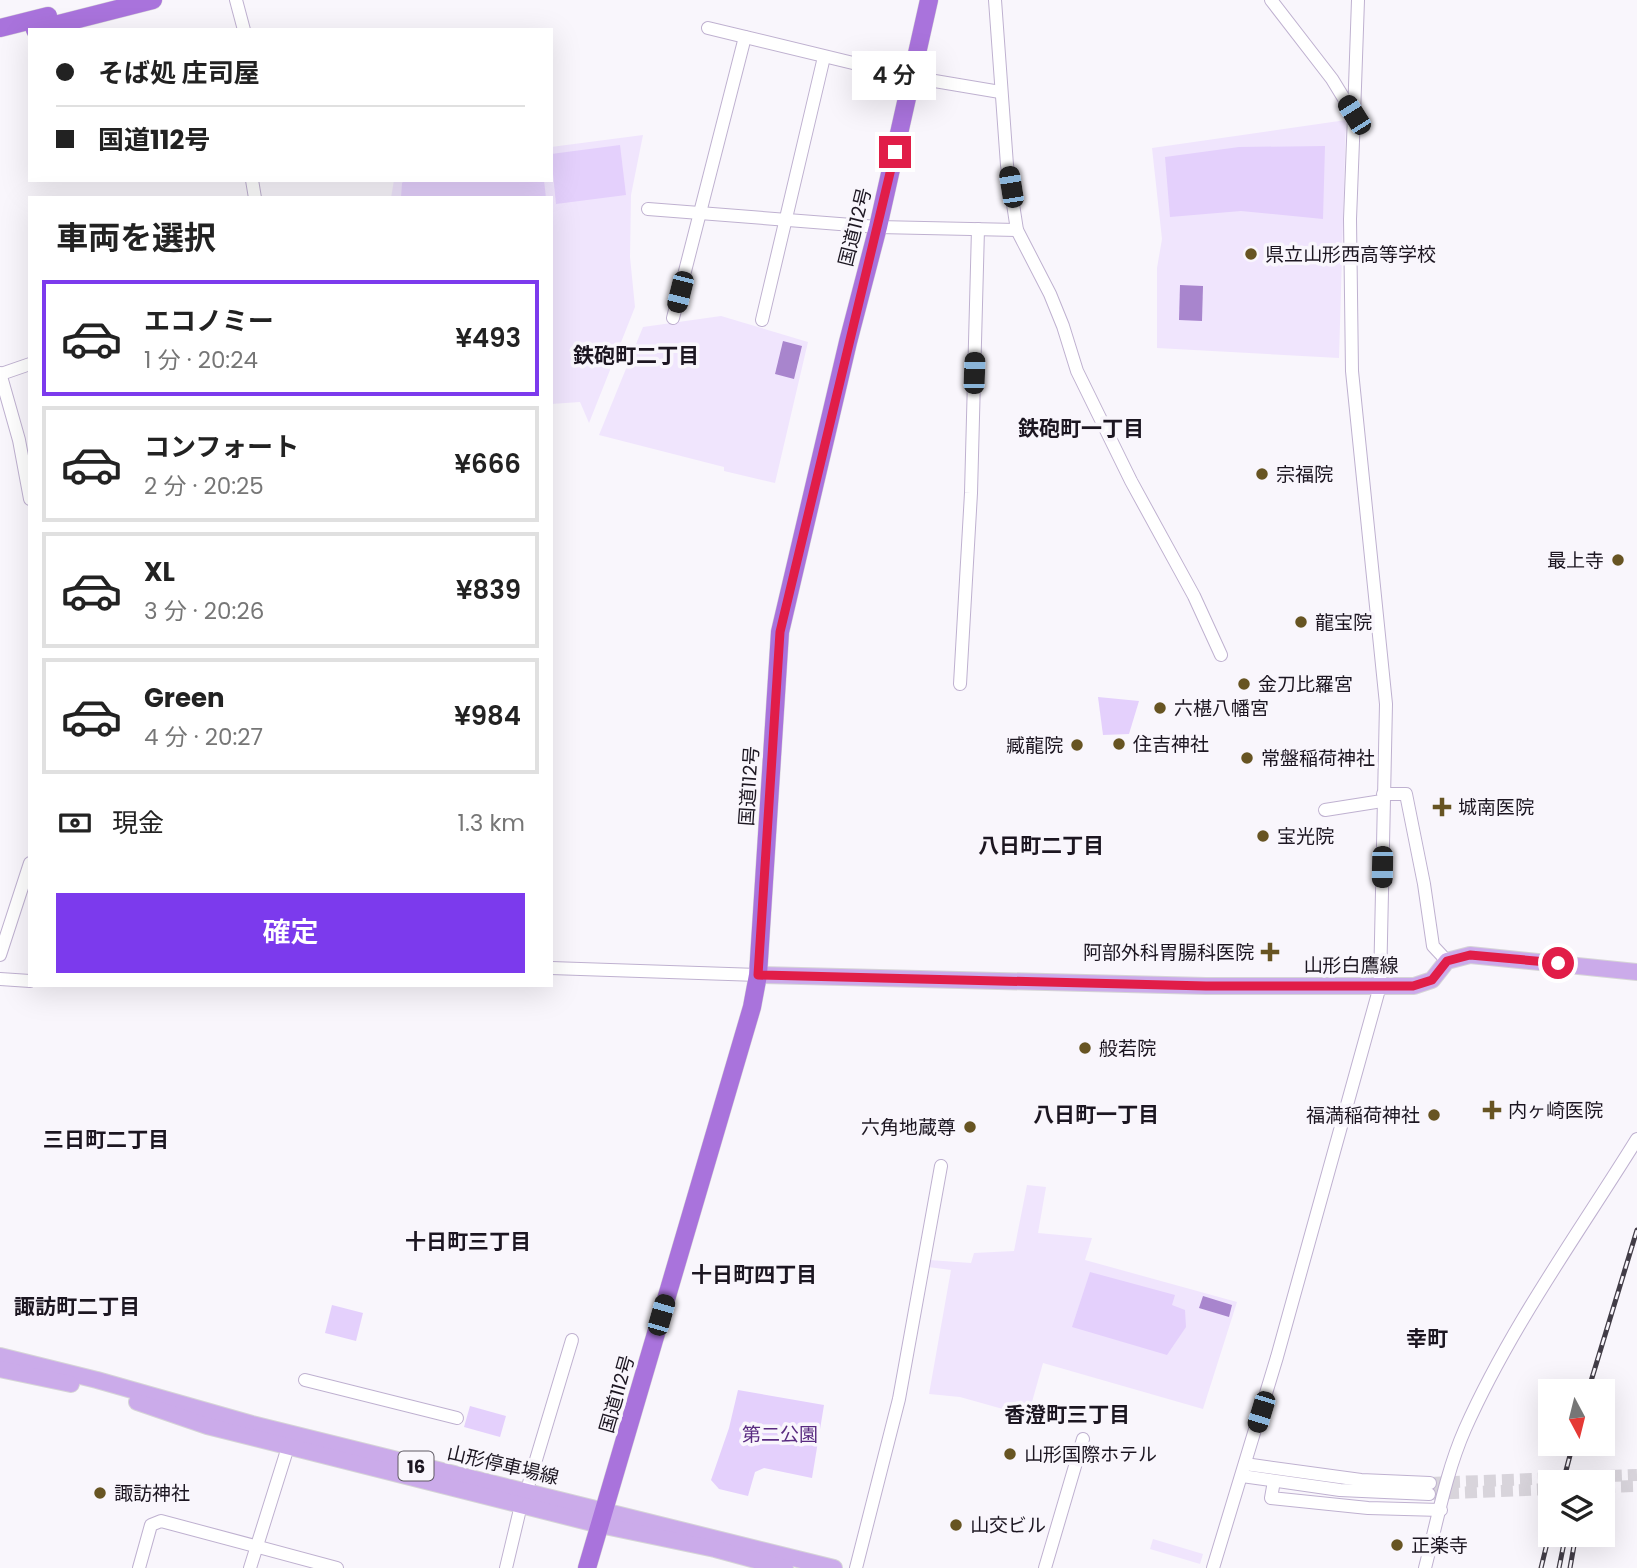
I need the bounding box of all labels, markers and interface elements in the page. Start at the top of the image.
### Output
callout: 4 分 [853,51,937,100]
text: そば処 庄司屋 [98,55,260,91]
text: 4 分 [872,59,916,91]
car [1334,92,1375,138]
text: 国道112号 [98,122,210,158]
route end [879,136,911,168]
car [998,165,1025,209]
street label: 国道112号 [832,185,878,269]
text: 車両を選択 [56,215,216,260]
place label: 県立山形西高等学校 [1265,241,1436,268]
marker: 県立山形西高等学校 [1243,246,1259,262]
car [665,269,696,315]
text: エコノミー [144,303,274,339]
icon: car [60,307,123,370]
text: ¥493 [455,320,521,356]
district label: 鉄砲町二丁目 [573,341,699,370]
text: 1 分 · 20:24 [144,344,258,376]
car [963,352,986,394]
district label: 鉄砲町一丁目 [1018,414,1144,443]
text: コンフォート [144,429,299,465]
icon: car [60,433,123,496]
text: ¥666 [455,446,521,482]
place label: 宗福院 [1276,461,1333,488]
marker: 宗福院 [1254,466,1270,482]
text: 2 分 · 20:25 [144,470,264,502]
place label: 最上寺 [1547,547,1604,574]
marker: 最上寺 [1610,552,1626,568]
text: XL [144,554,175,590]
icon: car [60,559,123,622]
text: ¥839 [456,572,521,608]
text: 3 分 · 20:26 [144,595,264,627]
place label: 龍宝院 [1315,609,1372,636]
marker: 龍宝院 [1293,614,1309,630]
place label: 金刀比羅宮 [1258,671,1353,698]
marker: 金刀比羅宮 [1236,676,1252,692]
text: Green [144,680,225,716]
icon: car [60,685,123,748]
place label: 六椹八幡宮 [1174,695,1269,722]
text: ¥984 [454,698,521,734]
marker: 六椹八幡宮 [1152,700,1168,716]
text: 4 分 · 20:27 [144,721,263,753]
place label: 住吉神社 [1133,731,1209,758]
place label: 臧龍院 [1006,732,1063,759]
marker: 住吉神社 [1111,736,1127,752]
marker: 臧龍院 [1069,737,1085,753]
street label: 国道112号 [733,745,765,827]
place label: 常盤稲荷神社 [1261,745,1375,772]
marker: 常盤稲荷神社 [1239,750,1255,766]
place label: 城南医院 [1458,794,1534,821]
marker: 城南医院 [1432,797,1452,817]
icon: cash [56,804,94,842]
text: 現金 [112,805,164,841]
text: 1.3 km [458,807,525,839]
place label: 宝光院 [1277,823,1334,850]
marker: 宝光院 [1255,828,1271,844]
district label: 八日町二丁目 [978,831,1104,860]
car [1372,846,1393,888]
button: 確定 [56,893,525,973]
place label: 阿部外科胃腸科医院 [1083,939,1254,966]
marker: 阿部外科胃腸科医院 [1260,942,1280,962]
route start [1542,947,1574,979]
street label: 山形白鷹線 [1303,952,1399,979]
place label: 般若院 [1099,1035,1156,1062]
marker: 般若院 [1077,1040,1093,1056]
place label: 内ヶ崎医院 [1508,1097,1603,1124]
district label: 八日町一丁目 [1033,1100,1159,1129]
marker: 内ヶ崎医院 [1482,1100,1502,1120]
place label: 福満稲荷神社 [1306,1102,1420,1129]
marker: 福満稲荷神社 [1426,1107,1442,1123]
place label: 六角地蔵尊 [861,1114,956,1141]
marker: 六角地蔵尊 [962,1119,978,1135]
district label: 三日町二丁目 [43,1125,169,1154]
district label: 十日町三丁目 [405,1227,531,1256]
district label: 十日町四丁目 [691,1260,817,1289]
district label: 諏訪町二丁目 [14,1292,140,1321]
car [646,1292,677,1338]
district label: 幸町 [1406,1324,1448,1353]
street label: 国道112号 [593,1352,641,1436]
north arrow [1538,1379,1615,1456]
map controls [1538,1379,1615,1547]
car [1245,1389,1278,1435]
district label: 香澄町三丁目 [1004,1400,1130,1429]
park label: 第二公園 [742,1421,818,1448]
street label: 山形停車場線 [444,1439,562,1491]
place label: 山形国際ホテル [1024,1441,1157,1468]
marker: 山形国際ホテル [1002,1446,1018,1462]
road number: 16 [398,1451,434,1480]
button: layers [1538,1470,1615,1547]
place label: 諏訪神社 [114,1480,190,1507]
marker: 諏訪神社 [92,1485,108,1501]
place label: 山交ビル [970,1512,1046,1539]
marker: 山交ビル [948,1517,964,1533]
place label: 正楽寺 [1411,1532,1468,1559]
marker: 正楽寺 [1389,1537,1405,1553]

